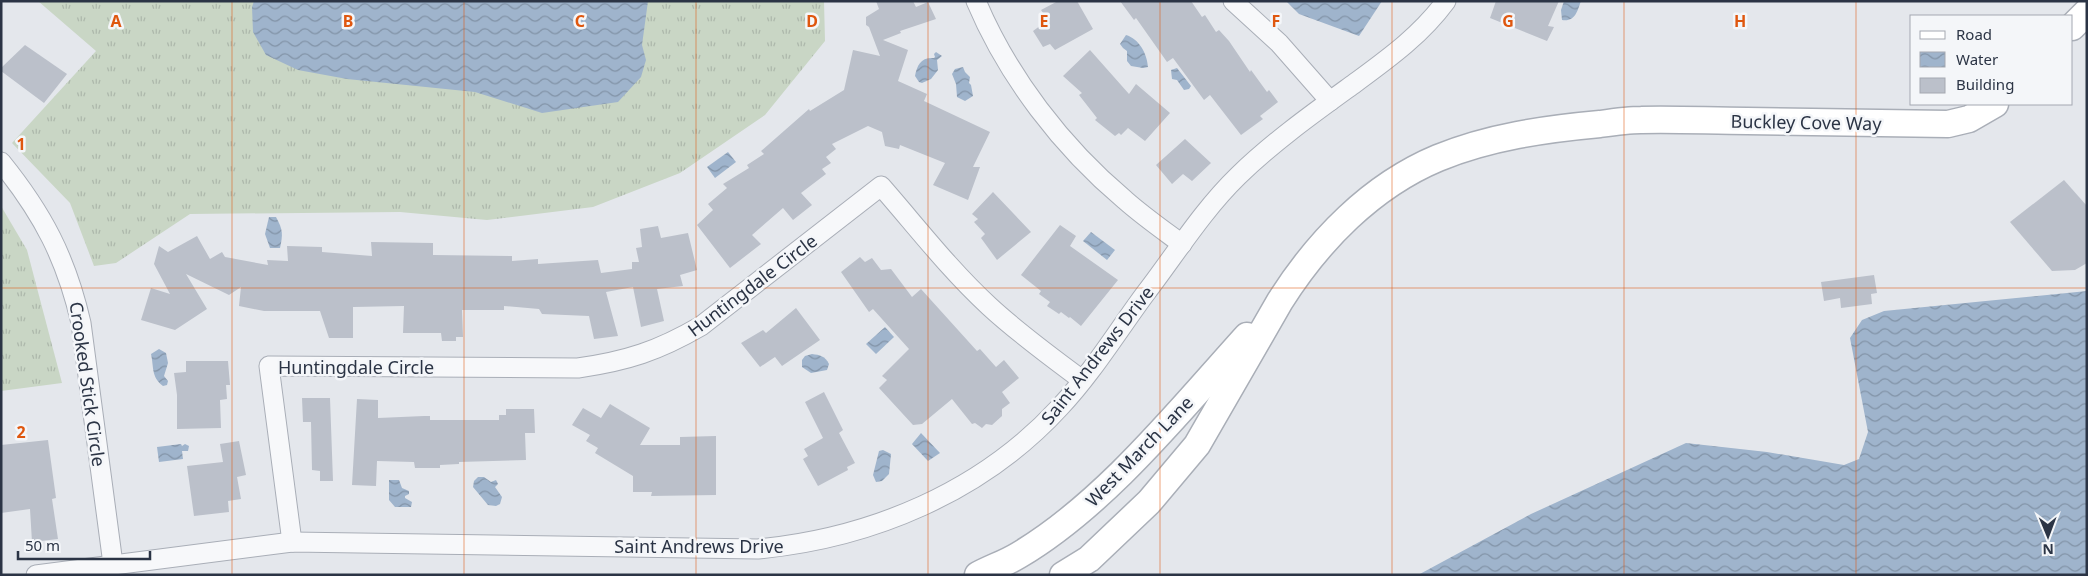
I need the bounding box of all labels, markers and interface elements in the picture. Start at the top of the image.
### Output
text: A [110,10,122,32]
text: B [343,10,353,32]
text: C [575,10,585,32]
text: D [806,10,818,32]
text: E [1040,10,1049,32]
text: F [1272,10,1280,32]
text: G [1502,10,1514,32]
text: H [1734,10,1746,32]
legend [1910,15,2073,105]
text: Road [1956,24,1992,44]
text: Water [1956,49,1998,69]
text: Building [1956,74,2014,94]
street label: Buckley Cove Way [1730,109,1882,135]
text: 1 [16,133,26,155]
street label: Huntingdale Circle [682,228,822,342]
street label: Saint Andrews Drive [1035,281,1159,429]
street label: Crooked Stick Circle [65,300,111,468]
street label: Huntingdale Circle [278,355,434,379]
street label: West March Lane [1080,390,1198,512]
text: 2 [16,421,26,443]
north arrow [2023,511,2073,561]
scale bar [18,528,150,560]
street label: Saint Andrews Drive [614,534,784,558]
text: 50 m [25,535,60,555]
text: N [2042,540,2054,559]

